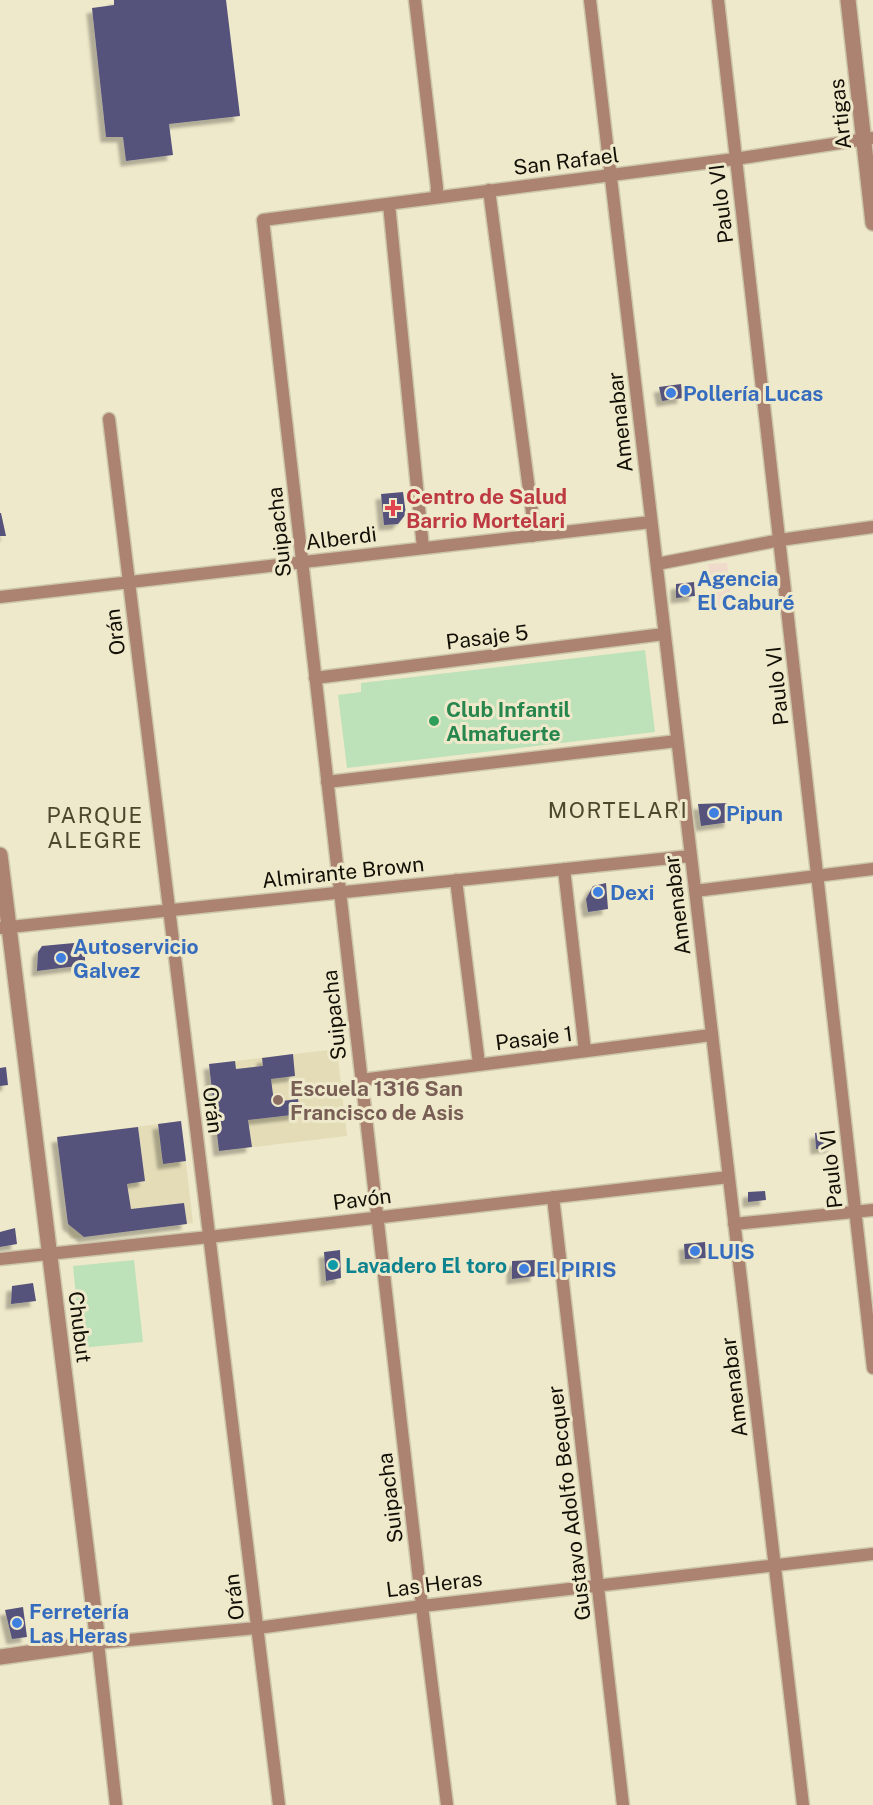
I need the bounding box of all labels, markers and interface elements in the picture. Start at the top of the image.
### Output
street label: Artigas [824,77,856,151]
street label: San Rafael [512,142,620,180]
street label: Paulo VI [704,163,738,245]
street label: Amenabar [602,371,638,473]
place label: Pollería Lucas [683,381,823,406]
marker: Pollería Lucas [664,386,678,400]
place label: Centro de Salud Barrio Mortelari [406,484,567,533]
street label: Suipacha [262,486,296,578]
marker: Centro de Salud Barrio Mortelari [384,499,402,517]
street label: Alberdi [304,521,378,555]
place label: Agencia El Caburé [697,566,795,615]
marker: Agencia El Caburé [678,583,692,597]
street label: Orán [100,607,130,657]
street label: Pasaje 5 [444,620,530,654]
street label: Paulo VI [760,645,794,727]
place label: Club Infantil Almafuerte [446,697,571,746]
marker: Club Infantil Almafuerte [427,714,441,728]
district label: MORTELARI [548,797,688,823]
place label: Pipun [726,801,783,826]
district label: PARQUE ALEGRE [46,802,144,853]
marker: Pipun [707,806,721,820]
street label: Almirante Brown [261,851,425,893]
street label: Amenabar [658,853,696,957]
place label: Dexi [610,880,654,905]
marker: Dexi [591,885,605,899]
place label: Autoservicio Galvez [73,934,199,983]
marker: Autoservicio Galvez [54,951,68,965]
street label: Suipacha [317,969,351,1061]
street label: Pasaje 1 [494,1021,574,1055]
place label: Escuela 1316 San Francisco de Asis [290,1076,464,1125]
street label: Orán [198,1085,228,1135]
marker: Escuela 1316 San Francisco de Asis [271,1093,285,1107]
street label: Paulo VI [814,1128,848,1210]
street label: Pavón [331,1183,393,1215]
place label: LUIS [707,1239,755,1264]
marker: LUIS [688,1244,702,1258]
place label: Lavadero El toro [345,1253,507,1278]
place label: El PIRIS [536,1257,617,1282]
marker: Lavadero El toro [326,1258,340,1272]
marker: El PIRIS [517,1262,531,1276]
street label: Chubut [63,1290,97,1364]
street label: Amenabar [715,1335,753,1439]
street label: Gustavo Adolfo Becquer [542,1384,596,1622]
street label: Suipacha [372,1451,408,1545]
street label: Las Heras [384,1566,484,1602]
street label: Orán [219,1572,249,1622]
place label: Ferretería Las Heras [29,1599,129,1648]
marker: Ferretería Las Heras [10,1616,24,1630]

